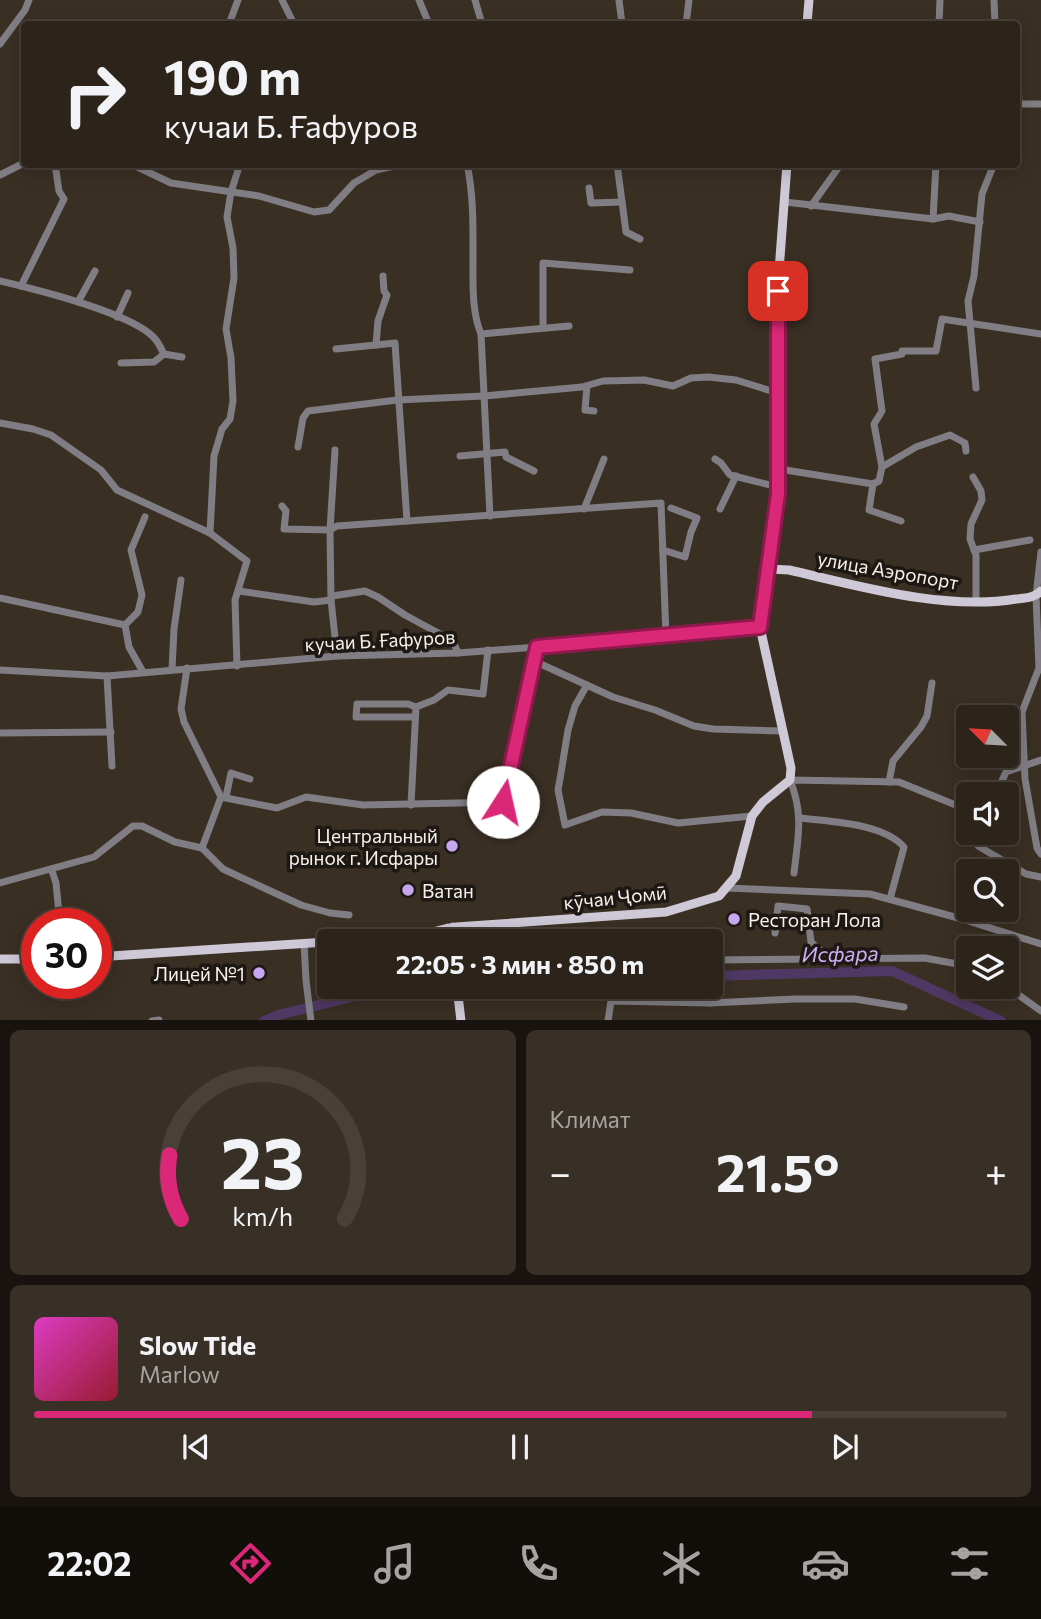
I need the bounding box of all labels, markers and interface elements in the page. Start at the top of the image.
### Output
text: 190 m [164,45,301,105]
icon: right [49,49,140,140]
text: кучаи Б. Ғафуров [164,105,418,145]
pin [748,261,808,321]
icon: arrive [759,272,797,310]
street label: улица Аэропорт [816,546,960,594]
street label: кучаи Б. Ғафуров [304,625,456,655]
north arrow [956,705,1018,768]
map controls [956,705,1019,999]
position arrow [466,765,540,839]
button: sound [956,782,1019,845]
place label: Центральный рынок г. Исфары [289,824,438,869]
marker: Центральный рынок г. Исфары [444,838,460,854]
button: search [956,859,1019,922]
place label: Ватан [422,879,474,902]
street label: кӯчаи Ҷомӣ [562,880,668,914]
marker: Ватан [400,882,416,898]
speed limit sign: 30 [21,908,112,999]
place label: Ресторан Лола [748,908,881,931]
marker: Ресторан Лола [726,911,742,927]
button: layers [956,936,1019,999]
water label: Исфара [801,940,879,966]
text: 22:05 · 3 мин · 850 m [396,948,644,979]
place label: Лицей №1 [154,962,245,985]
marker: Лицей №1 [251,965,267,981]
text: Климат [550,1105,631,1133]
text: 23 [221,1115,305,1204]
text: 21.5° [716,1139,840,1203]
text: − [550,1148,571,1195]
text: + [985,1148,1007,1195]
text: km/h [232,1200,293,1230]
text: Slow Tide [139,1329,256,1360]
text: Marlow [139,1360,220,1388]
icon: previous [177,1428,215,1466]
icon: pause [501,1428,539,1466]
icon: next [826,1428,864,1466]
icon: directions [226,1539,275,1588]
icon: music [370,1539,419,1588]
icon: phone [514,1539,563,1588]
icon: climate [657,1539,706,1588]
icon: car [801,1539,850,1588]
icon: filters [945,1539,994,1588]
text: 22:02 [47,1543,132,1583]

